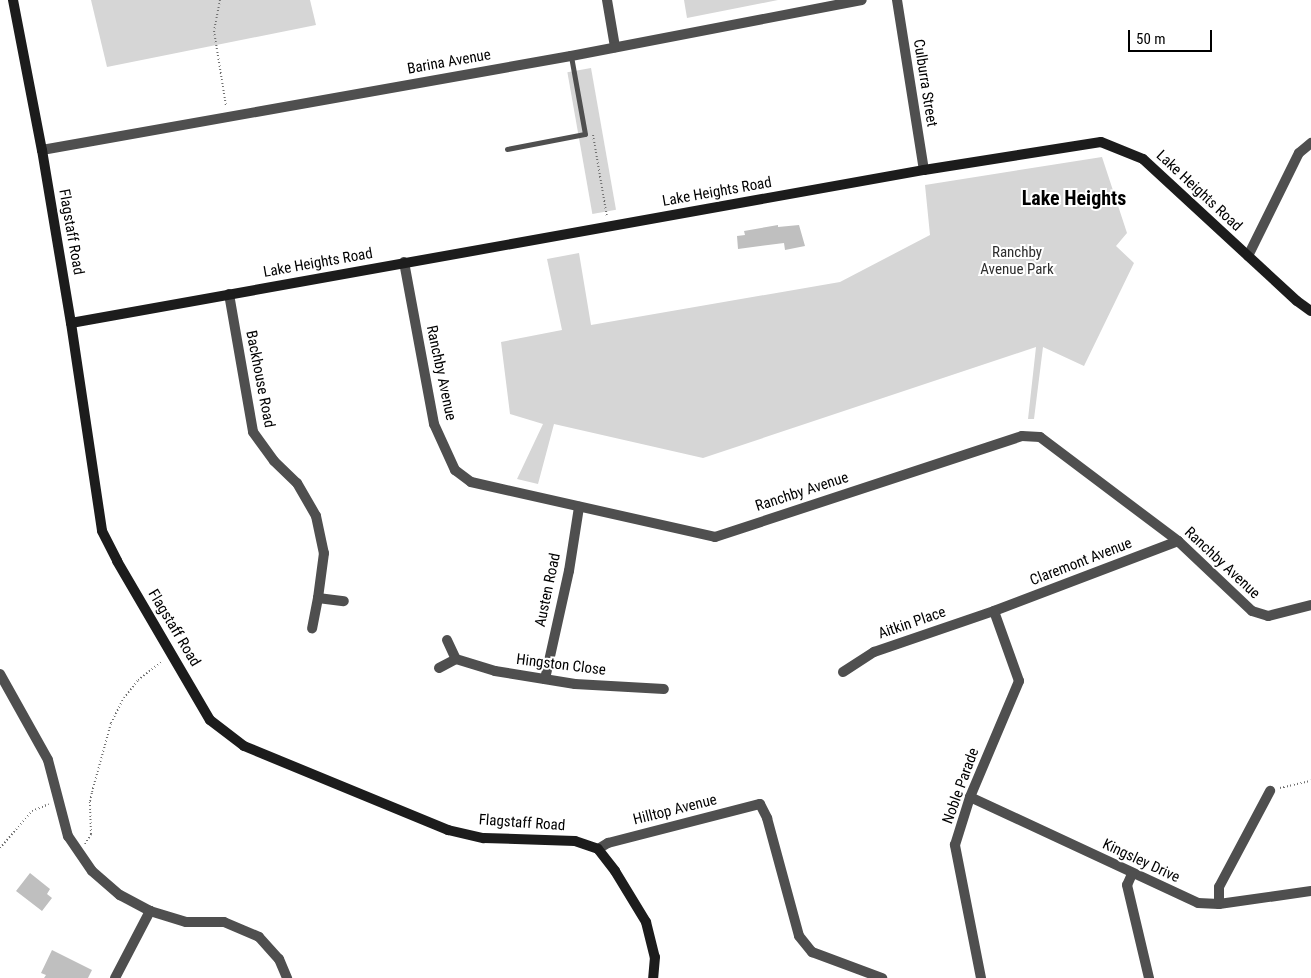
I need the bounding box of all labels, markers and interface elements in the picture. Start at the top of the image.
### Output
scale bar [1131,20,1215,52]
text: 50 m [1136,30,1166,48]
street label: Culburra Street [909,38,941,128]
street label: Barina Avenue [406,46,492,78]
street label: Lake Heights Road [1152,147,1246,235]
street label: Lake Heights Road [661,174,773,210]
district label: Lake Heights [1022,186,1126,210]
street label: Flagstaff Road [55,188,87,276]
park label: Ranchby Avenue Park [980,243,1054,278]
street label: Lake Heights Road [262,245,374,281]
street label: Ranchby Avenue [422,324,460,422]
street label: Backhouse Road [242,329,278,429]
street label: Ranchby Avenue [753,468,851,516]
street label: Ranchby Avenue [1180,523,1264,603]
street label: Claremont Avenue [1027,534,1135,590]
street label: Austen Road [531,551,565,629]
street label: Flagstaff Road [144,586,204,670]
street label: Aitkin Place [876,603,948,643]
street label: Hingston Close [515,651,607,679]
street label: Noble Parade [939,746,983,826]
street label: Hilltop Avenue [631,791,719,829]
street label: Flagstaff Road [478,811,566,835]
street label: Kingsley Drive [1100,835,1182,887]

